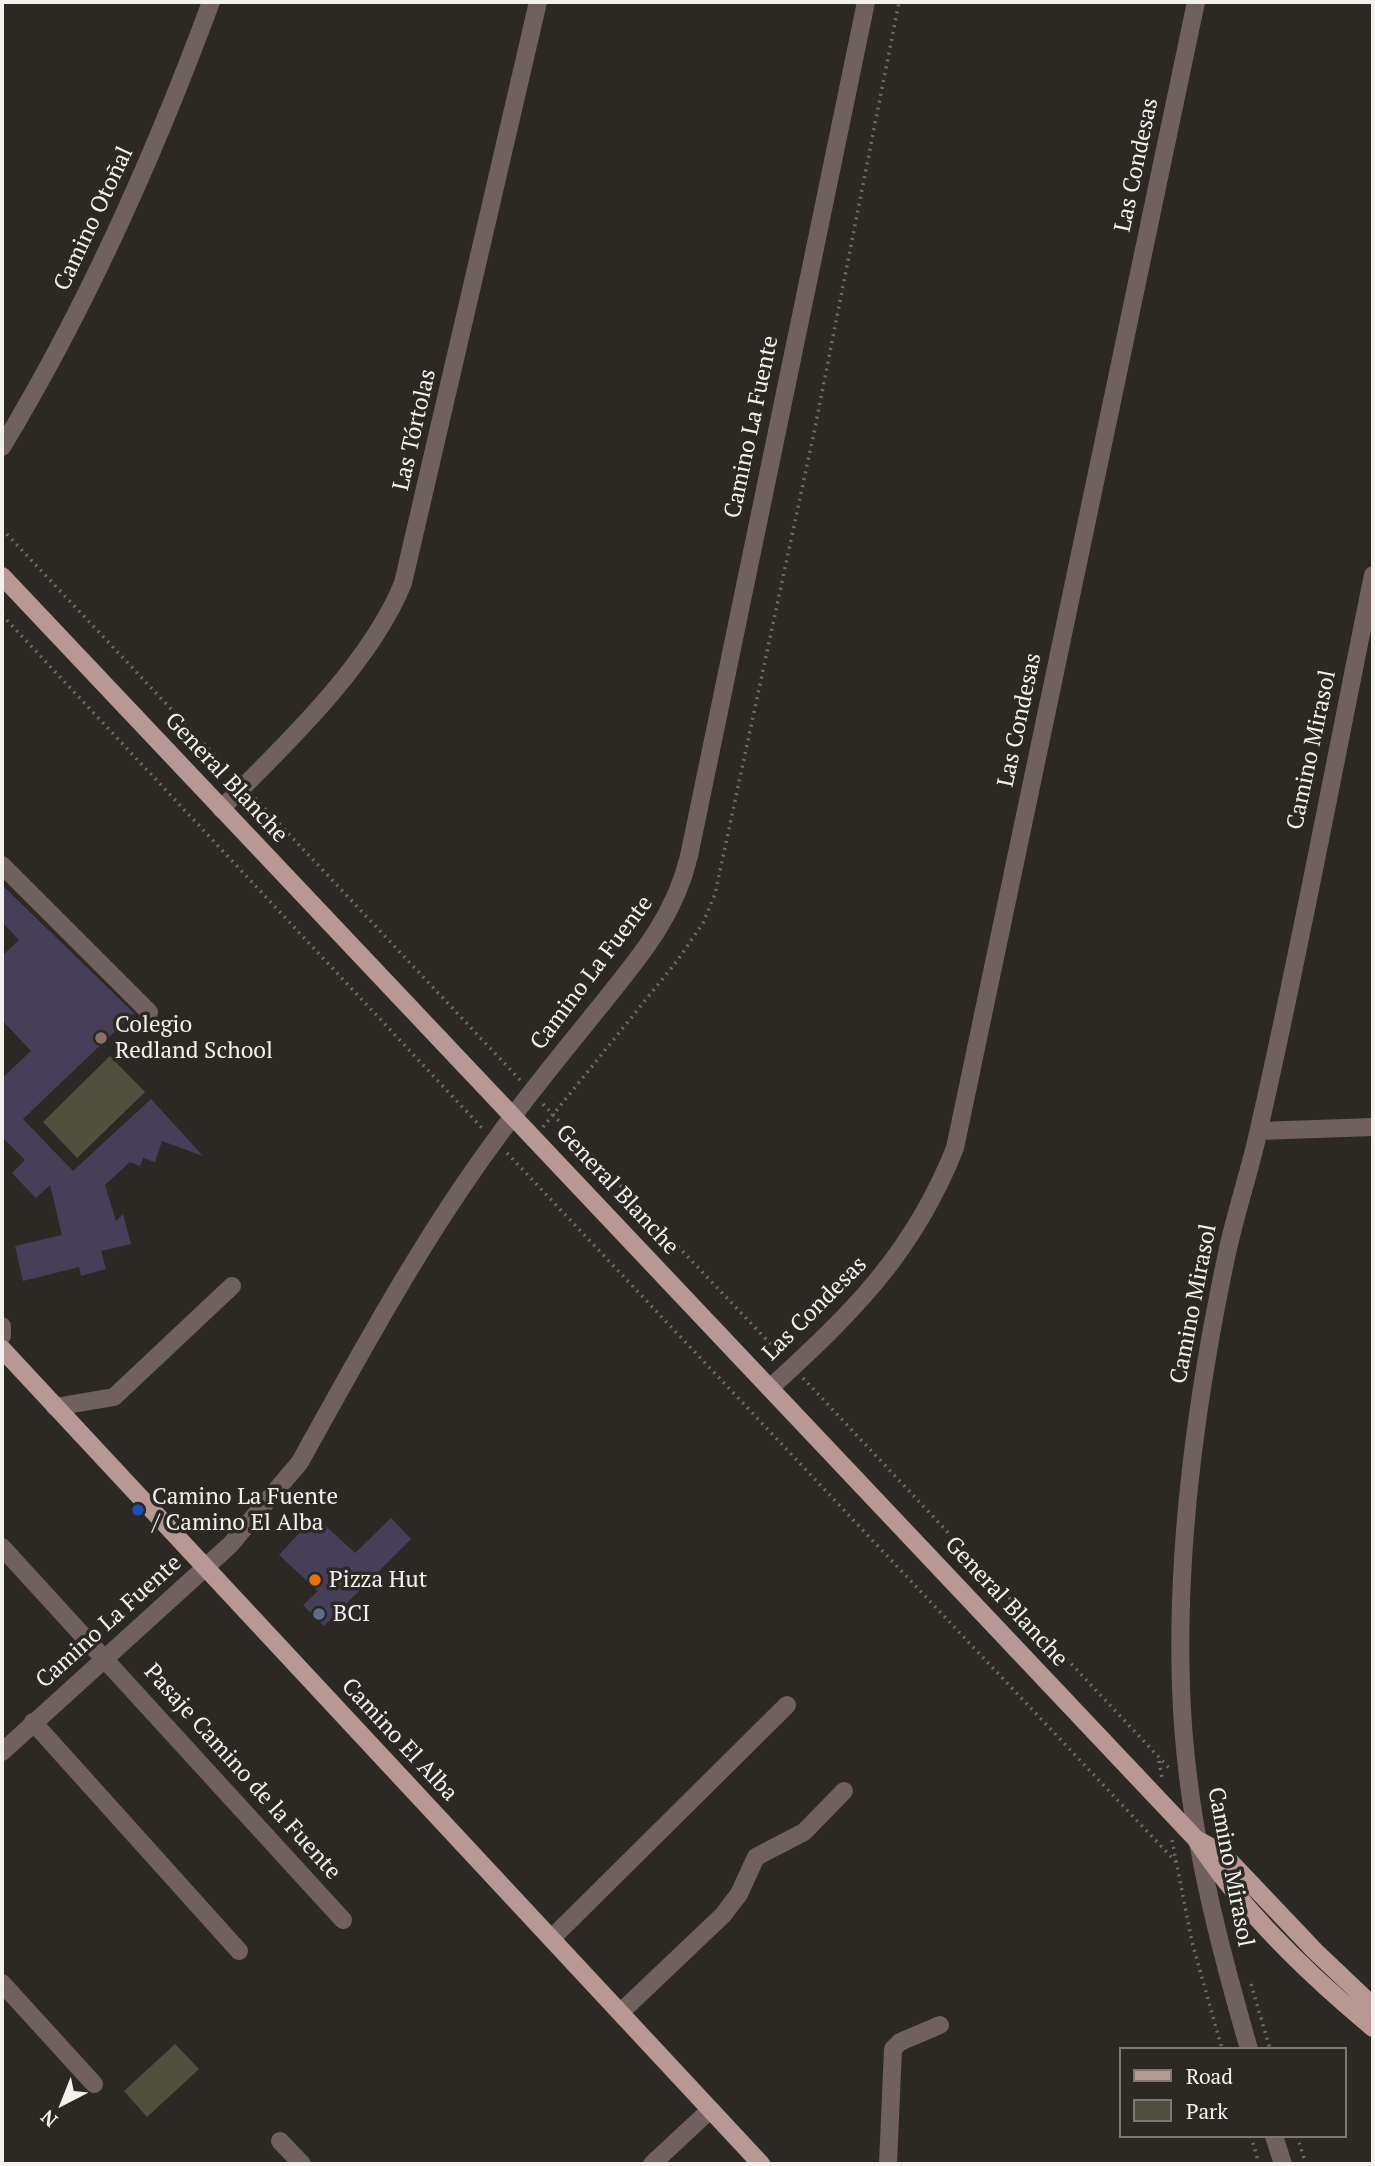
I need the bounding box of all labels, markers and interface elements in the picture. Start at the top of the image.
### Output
street label: Las Condesas [1109,95,1165,235]
street label: Camino Otoñal [49,143,139,295]
street label: Camino La Fuente [719,333,785,521]
street label: Las Tórtolas [388,367,442,493]
street label: Las Condesas [992,650,1048,790]
street label: Camino Mirasol [1282,668,1342,832]
street label: General Blanche [159,707,293,849]
street label: Camino La Fuente [525,890,659,1056]
place label: Colegio Redland School [115,1011,273,1065]
marker: Colegio Redland School [93,1030,109,1046]
street label: General Blanche [550,1119,684,1261]
street label: Camino Mirasol [1165,1222,1223,1386]
street label: Las Condesas [757,1251,873,1367]
place label: Camino La Fuente / Camino El Alba [152,1483,338,1537]
marker: Camino La Fuente / Camino El Alba [130,1502,146,1518]
street label: General Blanche [939,1531,1073,1673]
street label: Camino La Fuente [31,1549,187,1695]
place label: Pizza Hut [329,1566,427,1594]
marker: Pizza Hut [307,1572,323,1588]
place label: BCI [333,1600,370,1628]
marker: BCI [311,1606,327,1622]
street label: Pasaje Camino de la Fuente [138,1658,346,1886]
street label: Camino El Alba [335,1673,463,1807]
street label: Camino Mirasol [1201,1785,1259,1949]
legend [1120,2047,1347,2138]
text: Road [1186,2062,1233,2090]
north arrow [28,2068,98,2138]
text: Park [1186,2097,1228,2125]
text: N [35,2105,62,2133]

